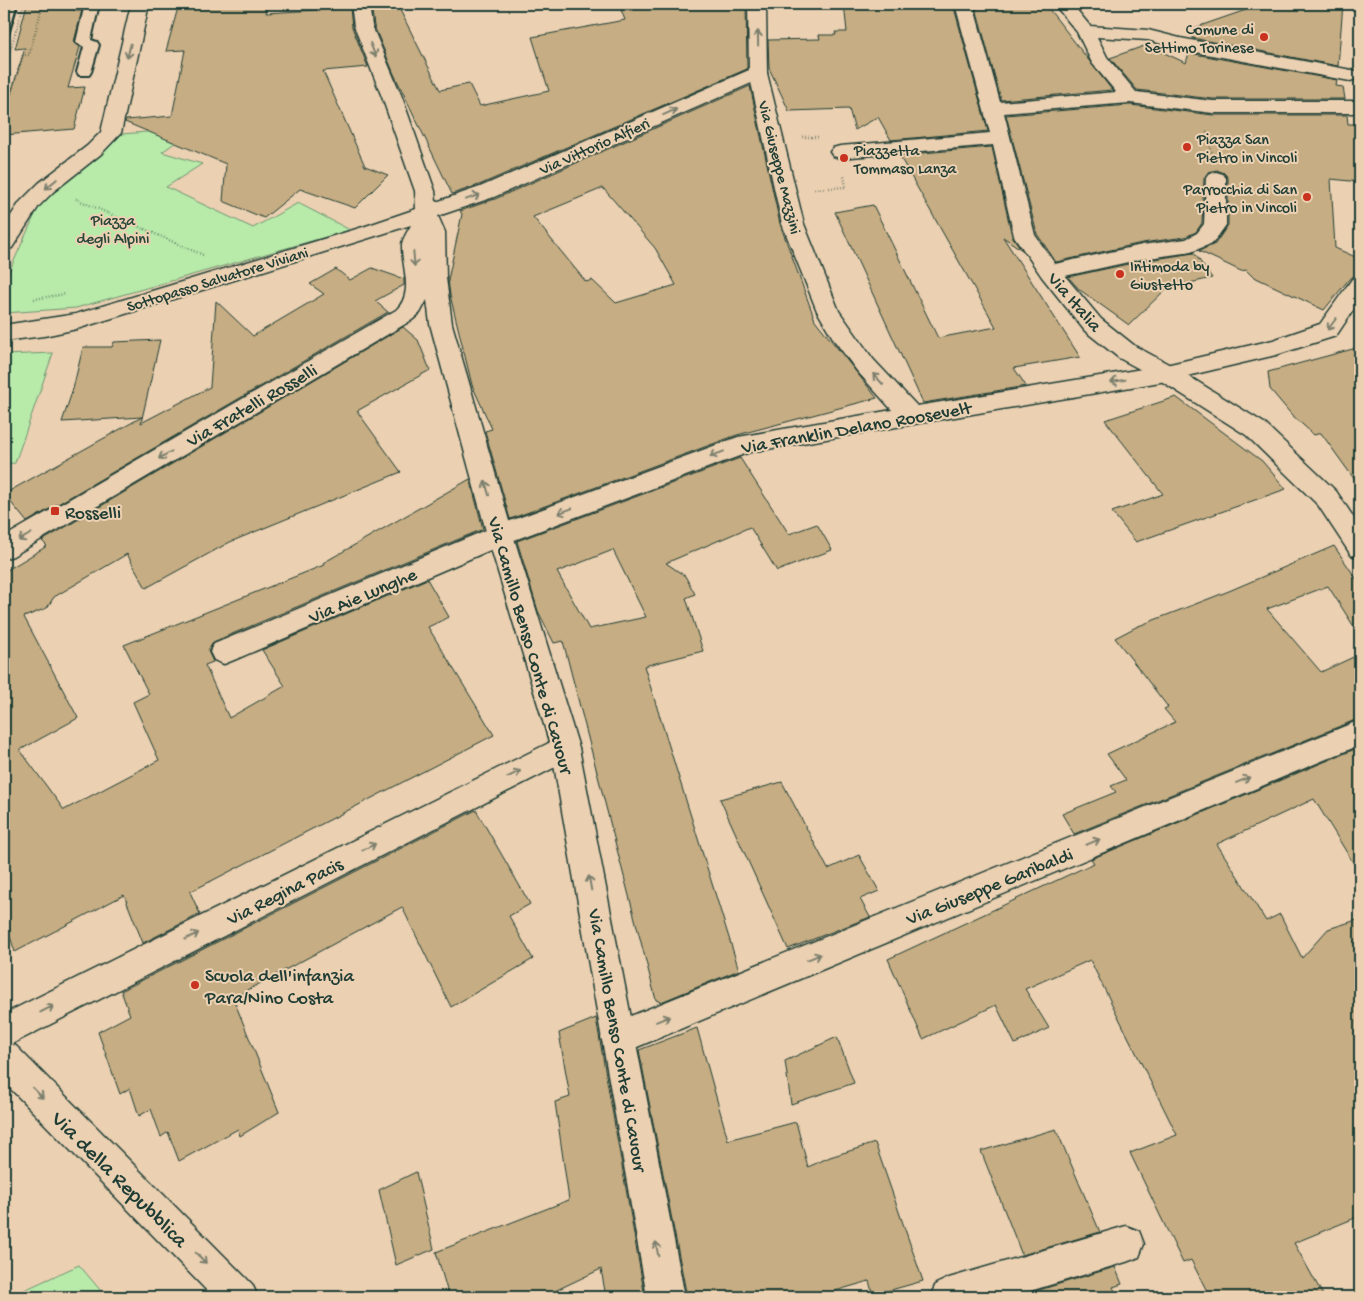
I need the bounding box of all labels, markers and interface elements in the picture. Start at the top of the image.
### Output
place label: Comune di Settimo Torinese [1145,22,1255,59]
one-way arrow [753,31,763,47]
marker: Comune di Settimo Torinese [1258,31,1270,43]
one-way arrow [369,42,379,57]
one-way arrow [124,43,133,59]
street label: Via Giuseppe Mazzini [752,98,803,236]
one-way arrow [662,106,677,116]
street label: Via Vittorio Alfieri [536,115,654,181]
place label: Piazza San Pietro in Vincoli [1196,132,1297,169]
marker: Piazza San Pietro in Vincoli [1181,141,1193,153]
place label: Piazzetta Tommaso Lanza [853,143,957,180]
marker: Piazzetta Tommaso Lanza [838,152,850,164]
one-way arrow [45,178,58,189]
place label: Parrocchia di San Pietro in Vincoli [1183,182,1297,219]
marker: Parrocchia di San Pietro in Vincoli [1301,191,1313,203]
one-way arrow [465,192,480,201]
park label: Piazza degli Alpini [77,213,149,250]
street label: Sottopasso Salvatore Viviani [125,245,311,318]
one-way arrow [409,251,419,267]
place label: Intimoda by Giustetto [1130,259,1210,296]
street label: Via Italia [1041,268,1106,339]
marker: Intimoda by Giustetto [1114,268,1126,280]
one-way arrow [1327,317,1338,330]
street label: Via Fratelli Rosselli [182,360,322,454]
one-way arrow [872,373,884,386]
one-way arrow [1110,376,1126,386]
street label: Via Franklin Delano Roosevelt [739,398,976,461]
one-way arrow [158,450,172,460]
one-way arrow [710,450,725,459]
one-way arrow [482,481,491,497]
place label: Rosselli [65,503,121,526]
marker: Rosselli [49,505,61,517]
one-way arrow [558,507,573,516]
street label: Via Camillo Benso Conte di Cavour [481,514,577,779]
one-way arrow [18,532,32,542]
street label: Via Aie Lunghe [305,564,421,631]
one-way arrow [506,769,521,778]
one-way arrow [1235,775,1251,784]
one-way arrow [1085,837,1100,846]
one-way arrow [361,842,376,852]
street label: Via Giuseppe Garibaldi [903,844,1077,933]
street label: Via Regina Pacis [223,854,348,933]
one-way arrow [584,875,594,891]
street label: Via Camillo Benso Conte di Cavour [581,906,650,1176]
one-way arrow [185,931,200,941]
one-way arrow [806,952,821,962]
place label: Scuola dell'infanzia Para/Nino Costa [204,966,355,1011]
marker: Scuola dell'infanzia Para/Nino Costa [189,979,201,991]
one-way arrow [39,1004,54,1013]
one-way arrow [656,1014,671,1023]
one-way arrow [32,1087,44,1099]
street label: Via della Repubblica [44,1106,192,1255]
one-way arrow [652,1242,662,1258]
one-way arrow [195,1252,207,1265]

